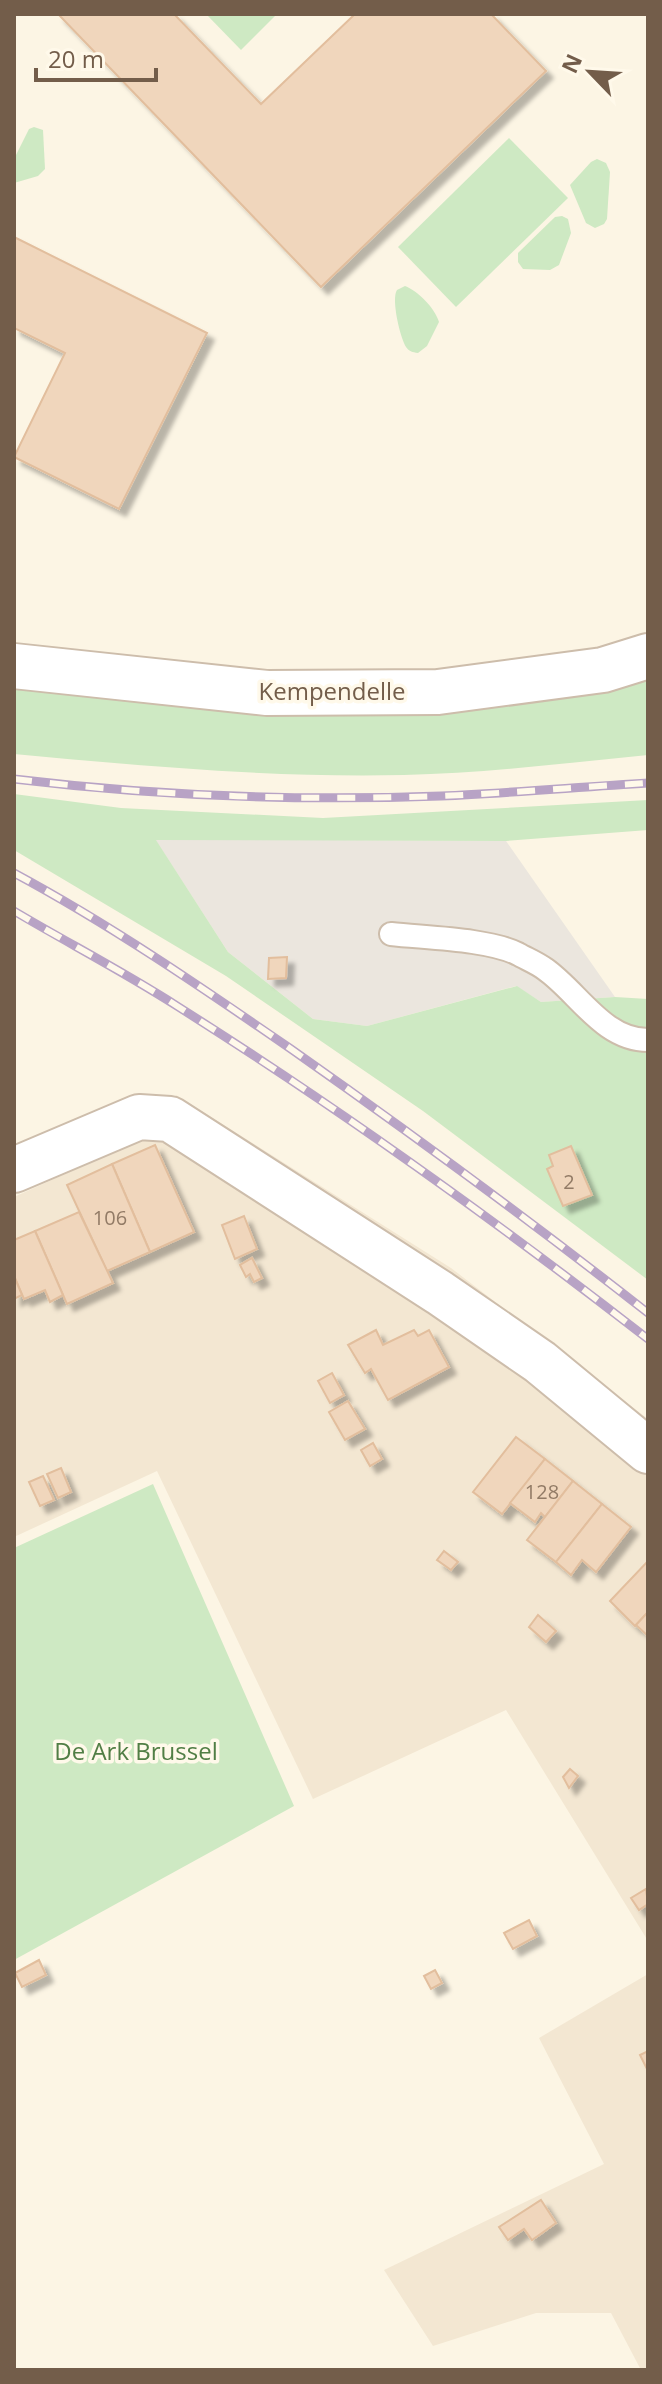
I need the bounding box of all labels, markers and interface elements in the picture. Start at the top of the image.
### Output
scale bar [36,32,156,82]
north arrow [550,32,630,112]
text: 20 m [48,42,104,75]
text: N [554,49,588,78]
street label: Kempendelle [258,674,406,707]
house number: 2 [563,1168,575,1195]
house number: 106 [93,1204,127,1231]
house number: 128 [525,1478,559,1505]
park label: De Ark Brussel [54,1734,218,1767]

